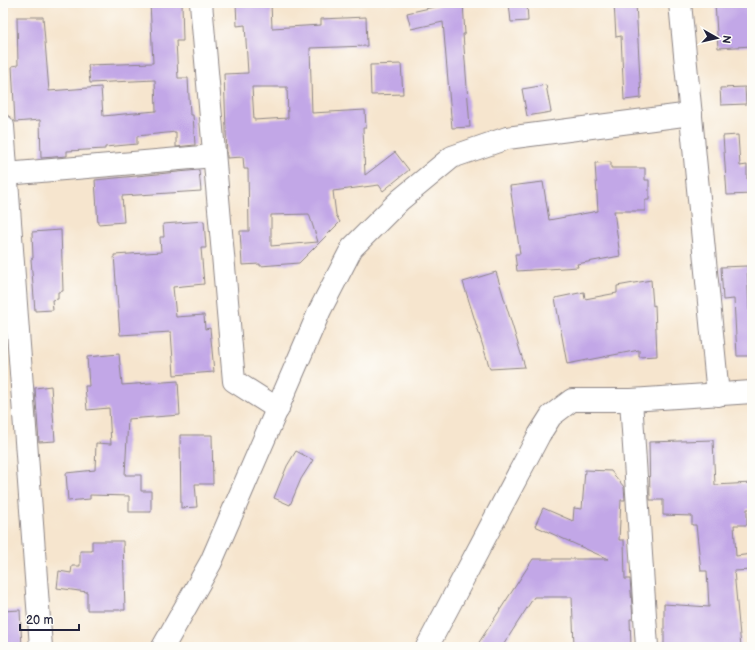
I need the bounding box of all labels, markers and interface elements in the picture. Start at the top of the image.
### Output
north arrow [697,18,737,58]
text: N [719,34,733,44]
scale bar [20,606,79,632]
text: 20 m [26,613,53,628]

